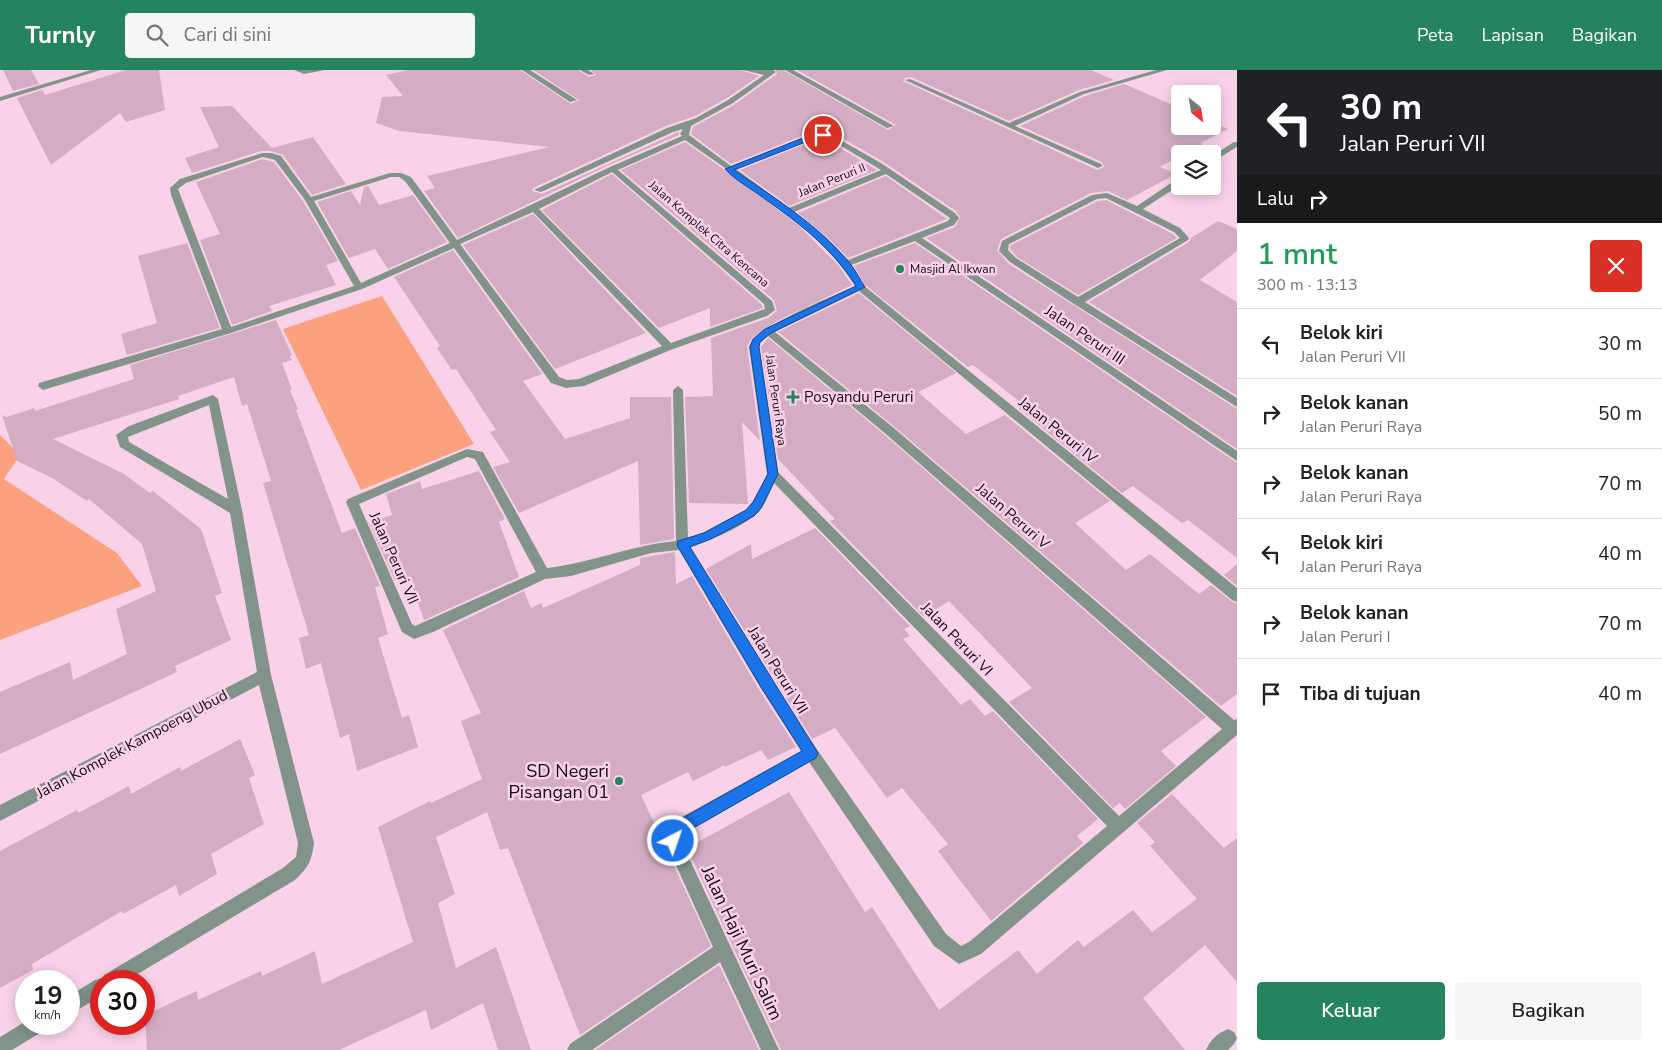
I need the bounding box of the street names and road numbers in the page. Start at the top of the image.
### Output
street label: Jalan Peruri II [795,159,868,201]
street label: Jalan Komplek Citra Kencana [645,177,773,291]
street label: Jalan Peruri III [1040,300,1129,369]
street label: Jalan Peruri Raya [762,352,790,447]
street label: Jalan Peruri IV [1014,392,1102,468]
street label: Jalan Peruri V [971,478,1055,554]
street label: Jalan Peruri VII [364,508,423,607]
street label: Jalan Peruri VI [916,597,997,680]
street label: Jalan Peruri VII [743,622,813,717]
street label: Jalan Komplek Kampoeng Ubud [32,685,231,803]
street label: Jalan Haji Muri Salim [695,861,788,1024]

